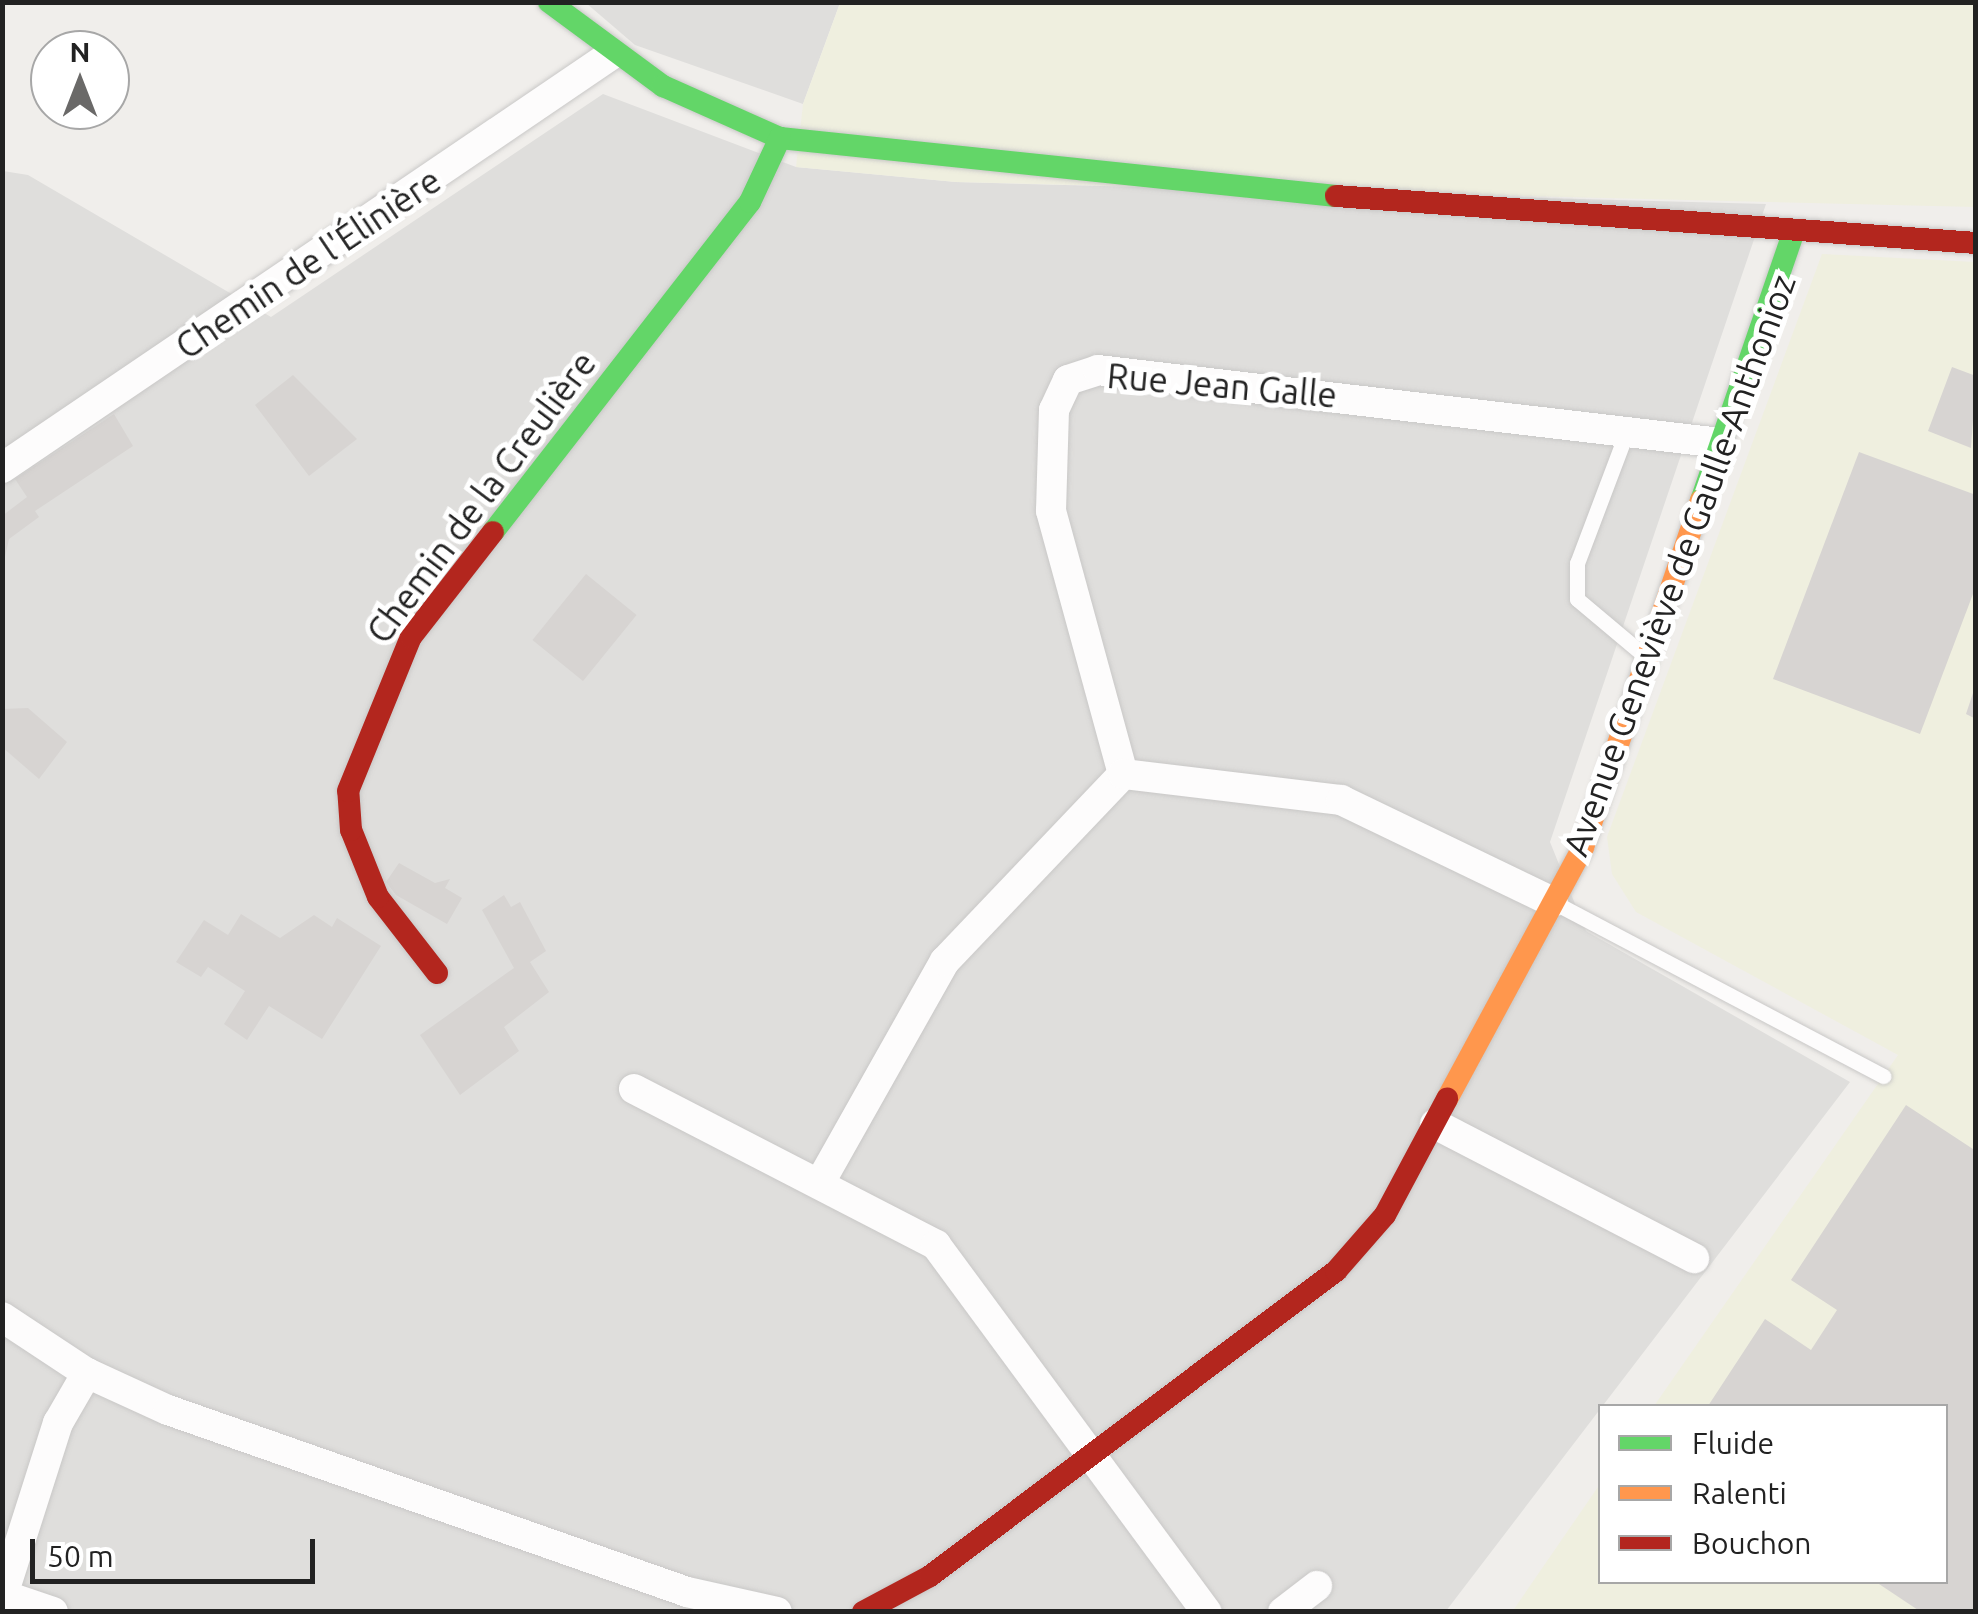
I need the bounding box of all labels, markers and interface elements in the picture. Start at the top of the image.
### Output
north arrow [30,30,130,130]
text: N [70,36,90,67]
street label: Chemin de l'Élinière [168,159,448,367]
street label: Avenue Geneviève de Gaulle-Anthonioz [1554,269,1804,861]
street label: Chemin de la Creulière [358,343,604,651]
street label: Rue Jean Galle [1105,354,1339,416]
legend [1598,1404,1948,1584]
text: Fluide [1692,1426,1774,1460]
text: Ralenti [1692,1476,1787,1510]
scale bar [35,1519,320,1581]
text: Bouchon [1692,1526,1812,1560]
text: 50 m [47,1539,114,1573]

